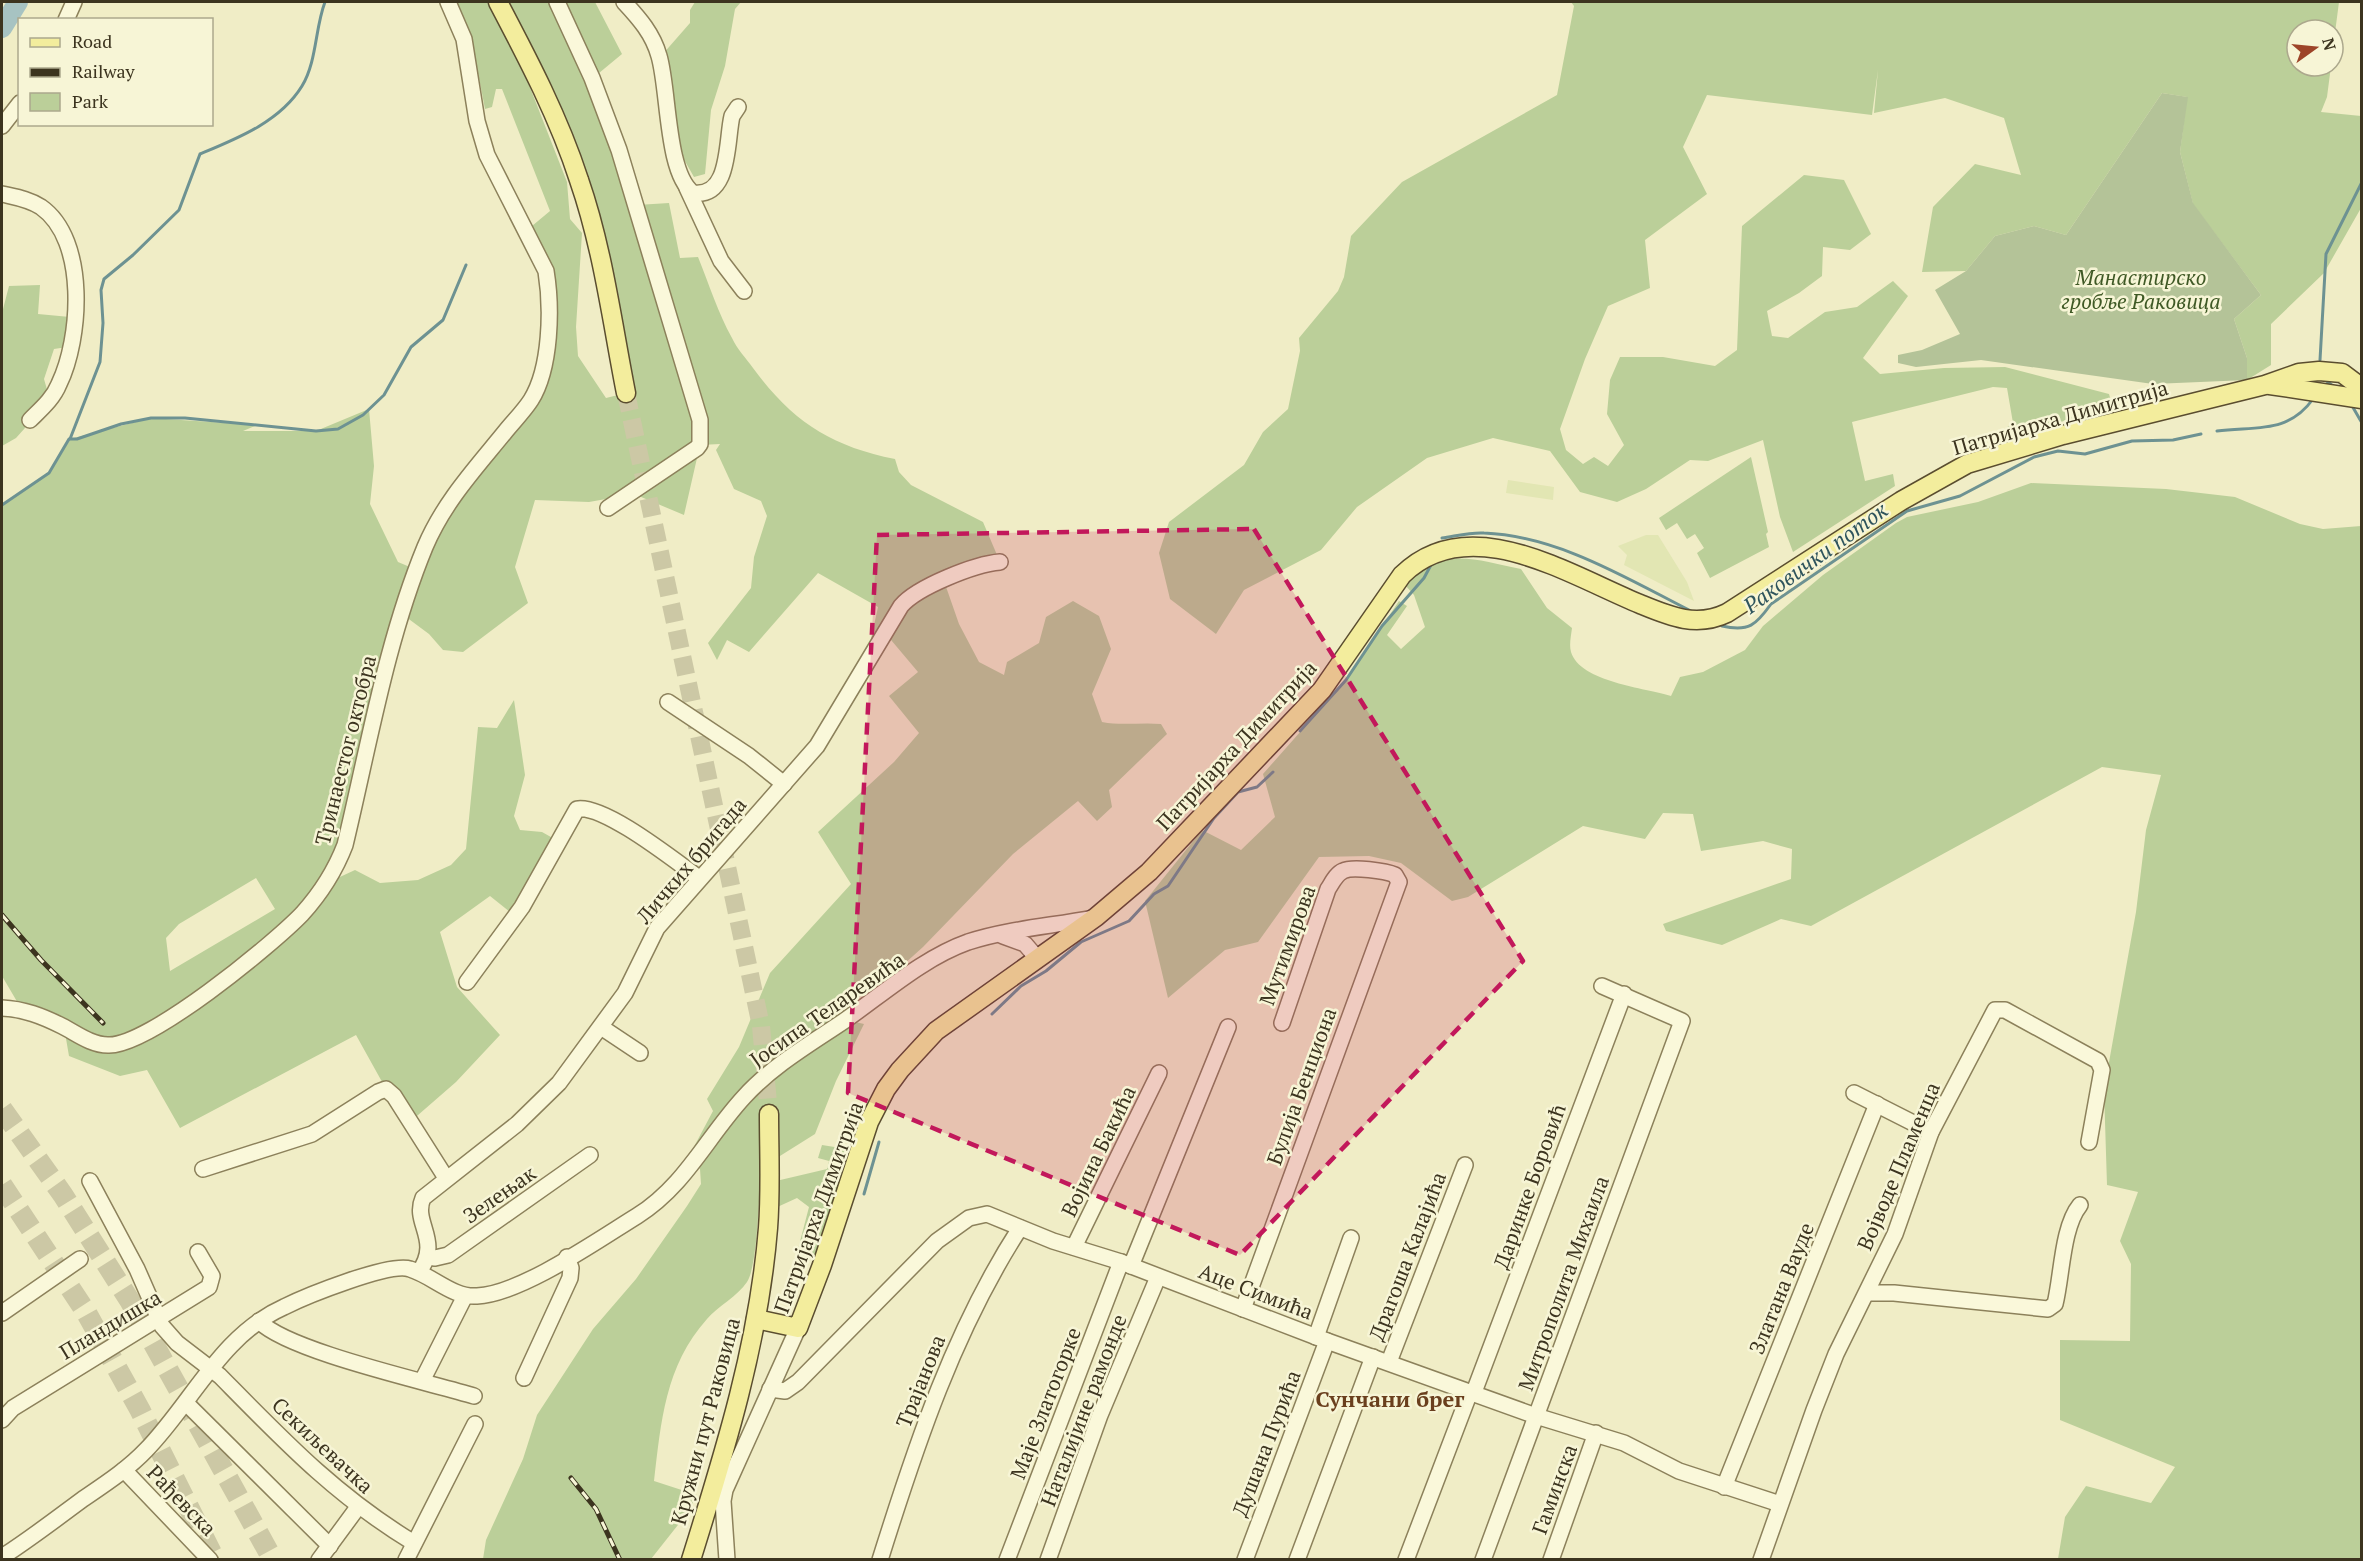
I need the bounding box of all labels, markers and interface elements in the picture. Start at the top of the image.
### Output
legend [18,18,213,126]
north arrow [2285,18,2345,78]
text: Road [72,29,112,53]
text: N [2317,35,2342,53]
text: Railway [72,59,136,83]
text: Park [72,89,109,113]
park label: Манастирско гробље Раковица [2062,263,2220,315]
street label: Патријарха Димитрија [1949,373,2171,461]
water label: Раковички поток [1736,495,1893,620]
street label: Тринаестог октобра [308,652,382,848]
street label: Патријарха Димитрија [1150,654,1323,836]
street label: Личких бригада [629,791,752,930]
street label: Мутимирова [1252,881,1322,1009]
street label: Јосипа Теларевића [744,945,910,1073]
street label: Булија Бенциона [1260,1003,1343,1169]
street label: Војводе Пламенца [1850,1077,1946,1254]
street label: Војина Бакића [1054,1081,1142,1221]
street label: Патријарха Димитрија [767,1097,869,1317]
street label: Даринке Боровић [1486,1100,1572,1272]
street label: Зелењак [457,1158,541,1229]
street label: Драгоша Калајића [1362,1167,1452,1344]
street label: Митрополита Михаила [1511,1171,1615,1394]
street label: Златана Вауде [1742,1218,1820,1358]
street label: Аце Симића [1195,1256,1318,1326]
street label: Пландишка [54,1282,167,1365]
street label: Наталијине рамонде [1033,1310,1133,1510]
street label: Кружни пут Раковица [664,1314,746,1528]
street label: Маје Златогорке [1003,1323,1087,1483]
street label: Трајанова [889,1330,951,1432]
street label: Душана Пурића [1225,1366,1307,1520]
district label: Сунчани брег [1315,1384,1465,1413]
street label: Секиљевачка [266,1391,380,1500]
street label: Гаминска [1525,1440,1583,1538]
street label: Рађевска [141,1458,223,1542]

